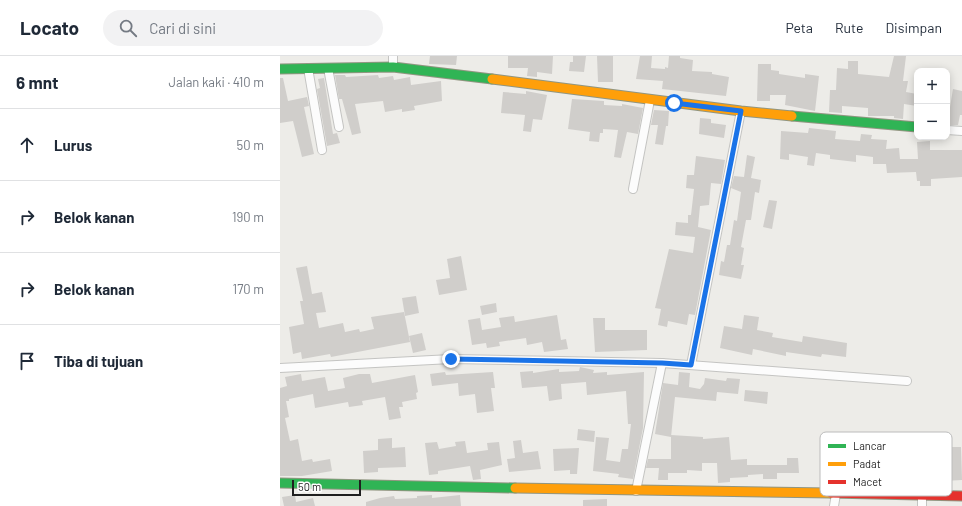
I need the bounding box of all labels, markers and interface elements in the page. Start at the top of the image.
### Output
search box [103,10,383,46]
text: Locato [20,16,79,39]
icon: search [117,17,139,39]
text: Cari di sini [149,19,216,37]
text: Peta [785,19,813,36]
text: Rute [835,19,863,36]
text: Disimpan [885,19,942,36]
map controls [914,68,950,140]
button: + [914,68,950,104]
text: 6 mnt [16,72,58,92]
text: Jalan kaki · 410 m [169,74,264,90]
route start [665,94,683,112]
button: − [914,104,950,140]
icon: ahead [16,134,38,156]
text: Lurus [54,136,92,154]
text: 50 m [237,137,264,153]
icon: right [16,206,38,228]
text: Belok kanan [54,208,134,226]
text: 190 m [232,209,264,225]
icon: right [16,278,38,300]
text: Belok kanan [54,280,134,298]
text: 170 m [233,281,264,297]
icon: arrive [16,350,38,372]
route end [442,350,460,368]
text: Tiba di tujuan [54,352,143,370]
legend [820,432,952,496]
text: Lancar [853,439,886,452]
text: Padat [853,457,881,470]
text: Macet [853,475,882,488]
scale bar [292,478,361,497]
text: 50 m [298,480,321,493]

